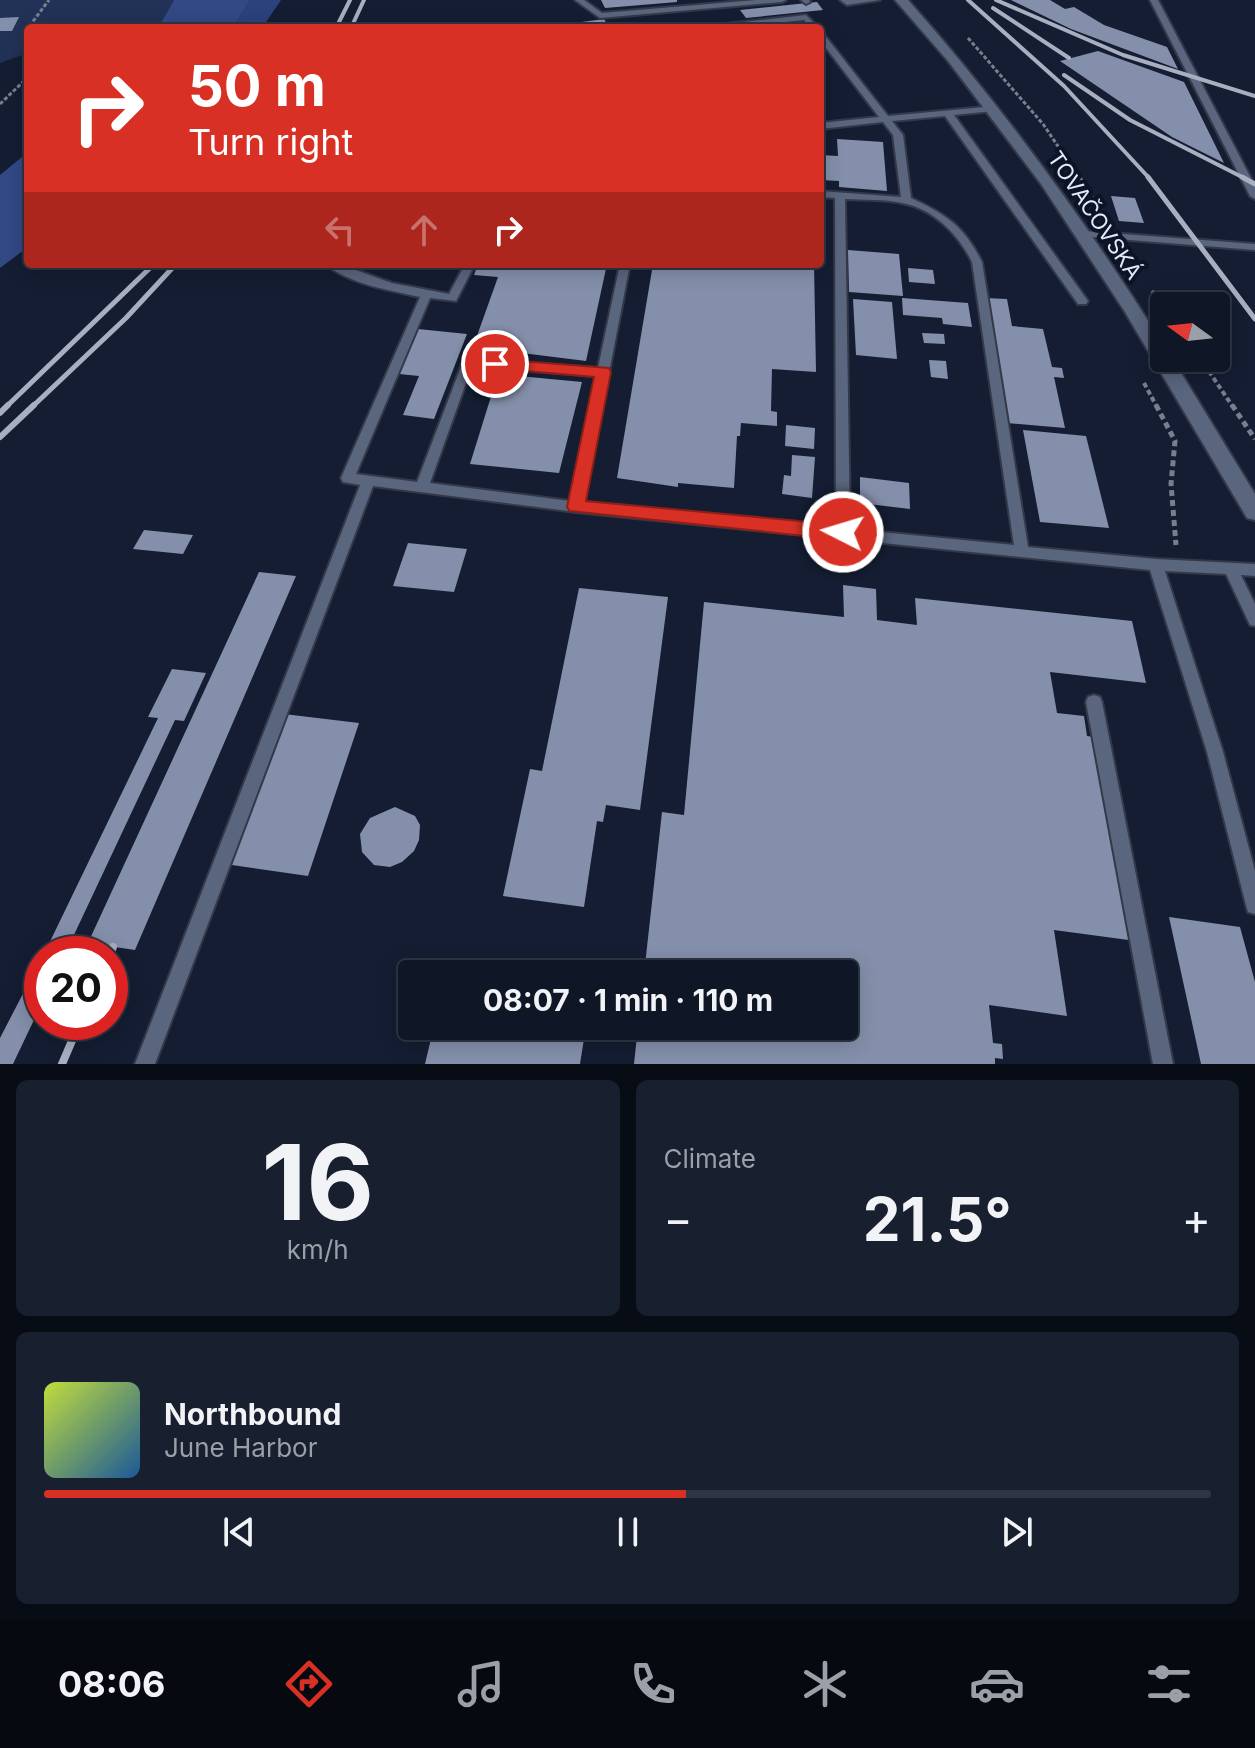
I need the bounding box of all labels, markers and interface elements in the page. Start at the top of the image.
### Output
text: 50 m [188,52,326,120]
icon: right [56,56,160,160]
text: Turn right [188,120,353,164]
street label: TOVAČOVSKÁ [1043,146,1147,284]
icon: left [318,208,362,252]
icon: ahead [402,208,446,252]
icon: right [486,208,530,252]
north arrow [1150,292,1230,372]
map controls [1150,292,1230,372]
pin [461,330,529,398]
icon: arrive [473,342,517,386]
position arrow [801,490,885,574]
speed limit sign: 20 [24,936,128,1040]
text: 08:07 · 1 min · 110 m [483,982,773,1018]
text: 16 [262,1119,374,1245]
text: Climate [664,1143,756,1174]
text: 21.5° [863,1183,1012,1255]
text: − [664,1192,693,1246]
text: + [1182,1192,1211,1246]
text: km/h [287,1234,349,1265]
text: Northbound [164,1396,341,1432]
text: June Harbor [164,1432,317,1463]
icon: previous [217,1510,261,1554]
icon: pause [606,1510,650,1554]
icon: next [995,1510,1039,1554]
icon: directions [281,1656,337,1712]
icon: music [453,1656,509,1712]
icon: phone [625,1656,681,1712]
icon: climate [797,1656,853,1712]
icon: car [969,1656,1025,1712]
icon: filters [1141,1656,1197,1712]
text: 08:06 [58,1662,165,1706]

